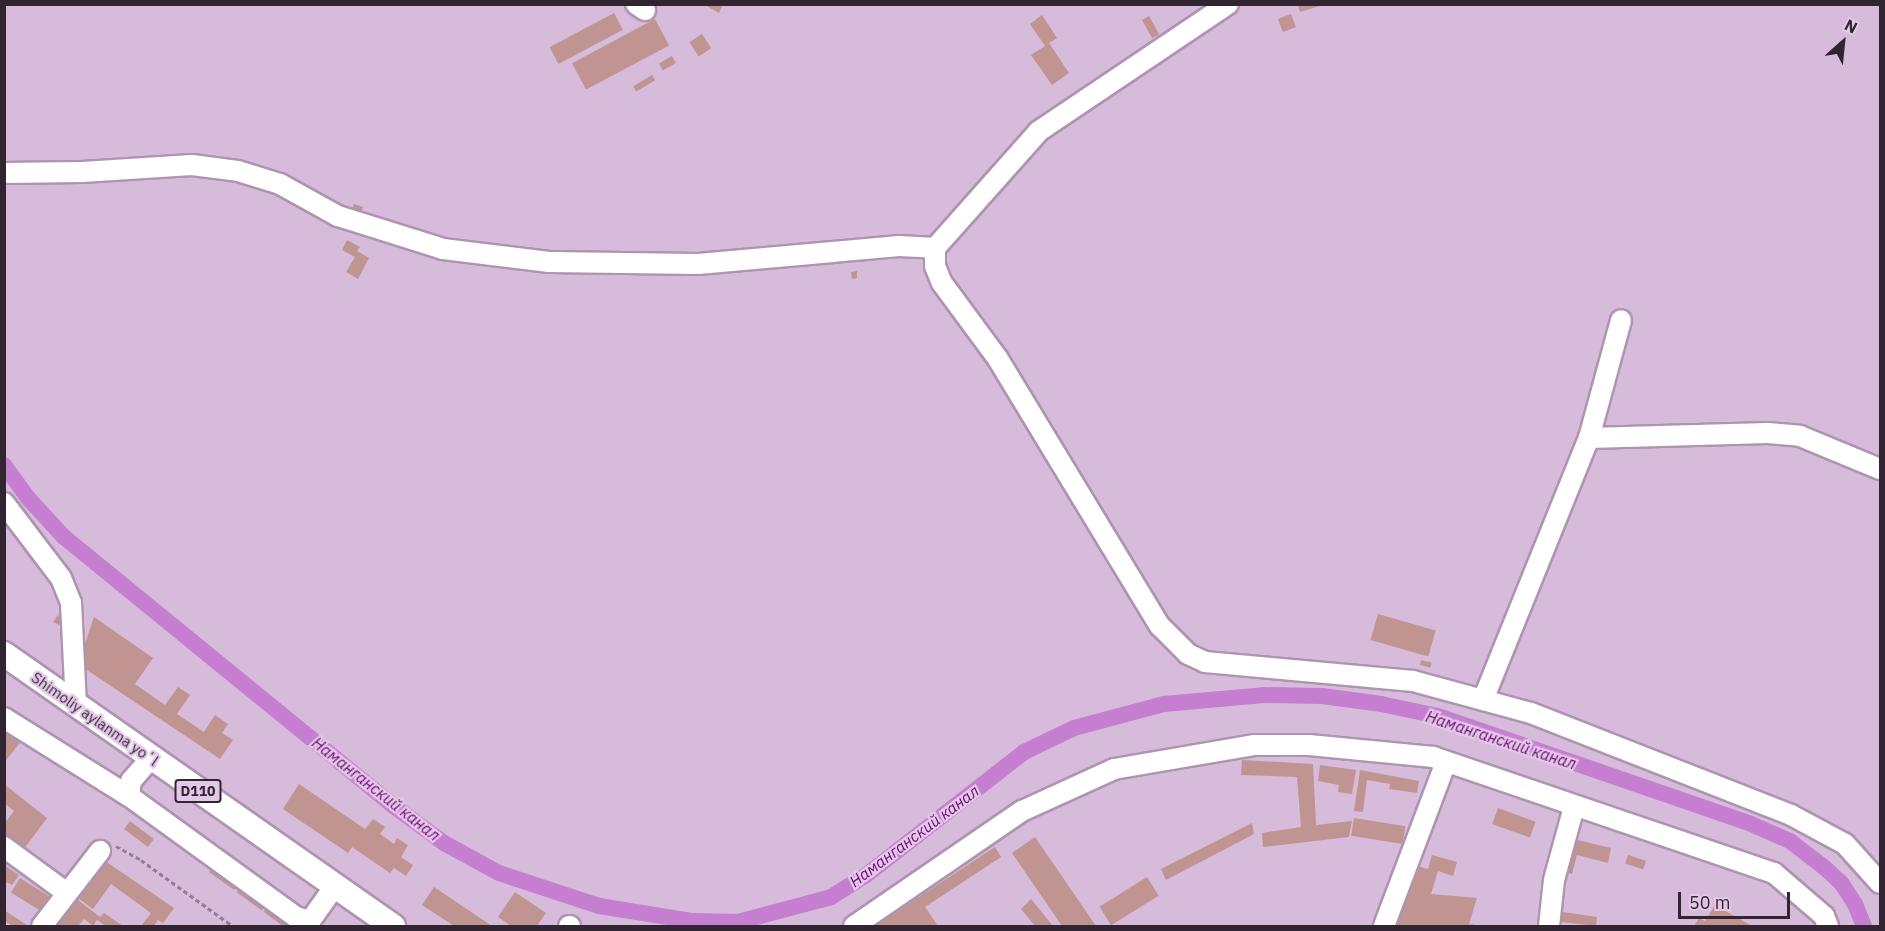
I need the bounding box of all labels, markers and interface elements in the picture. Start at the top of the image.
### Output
north arrow [1813,12,1873,72]
text: N [1841,14,1861,38]
street label: Shimoliy aylanma yoʻl [28,668,162,770]
water label: Наманганский канал [1423,707,1579,773]
water label: Наманганский канал [308,733,444,845]
road number: D110 [174,780,222,802]
water label: Наманганский канал [845,781,983,891]
scale bar [1681,880,1794,918]
text: 50 m [1689,891,1731,914]

